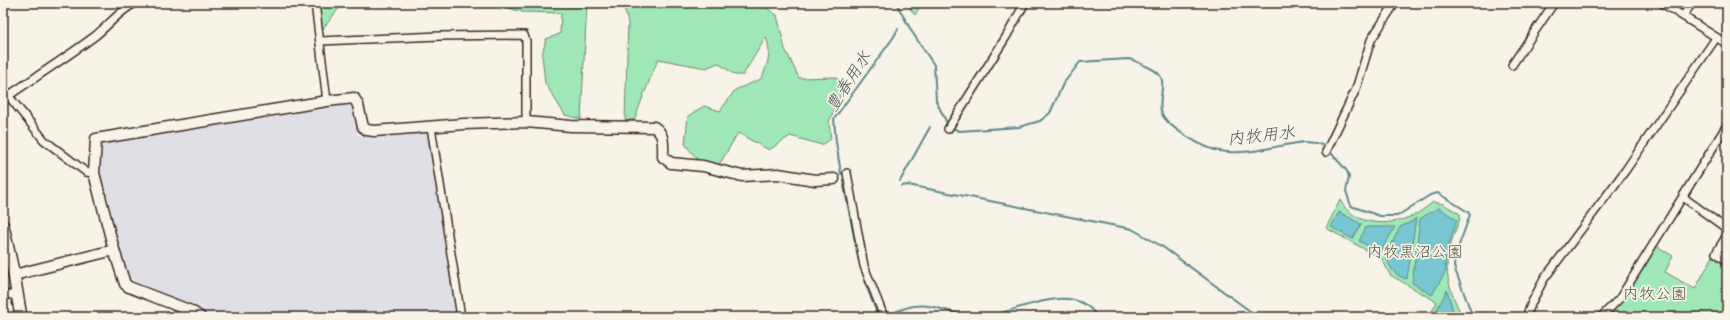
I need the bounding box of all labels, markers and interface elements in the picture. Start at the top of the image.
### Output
water label: 豊春用水 [821,47,876,116]
water label: 内牧用水 [1226,122,1296,149]
park label: 内牧黒沼公園 [1367,242,1463,262]
park label: 内牧公園 [1623,284,1687,304]

